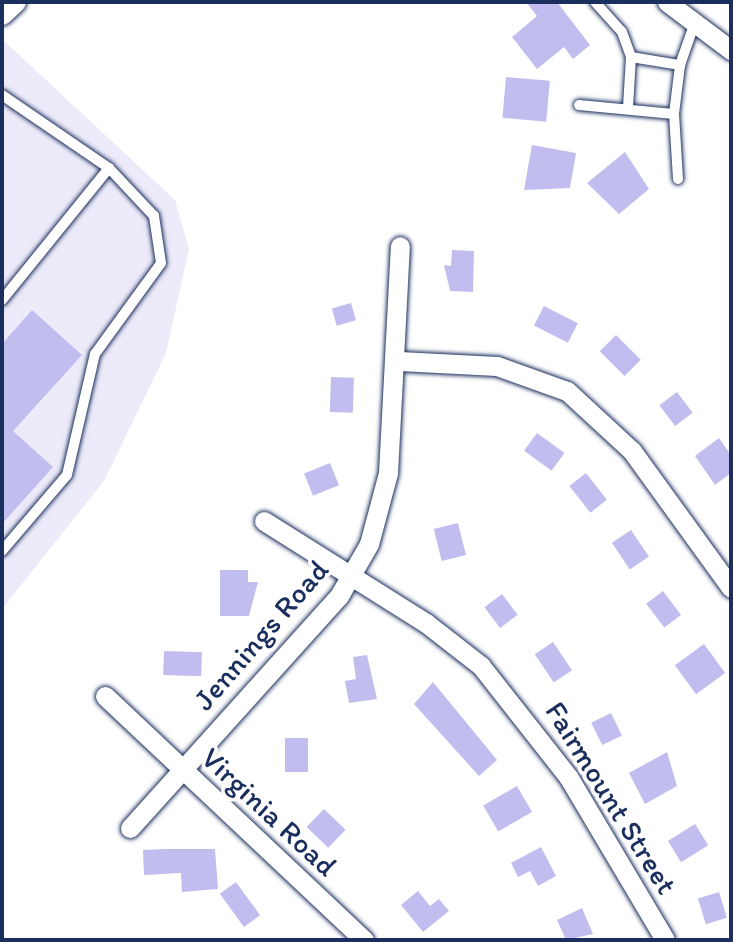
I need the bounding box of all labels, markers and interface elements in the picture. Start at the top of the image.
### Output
street label: Jennings Road [186,553,336,717]
street label: Fairmount Street [537,695,685,901]
street label: Virginia Road [194,740,344,884]

